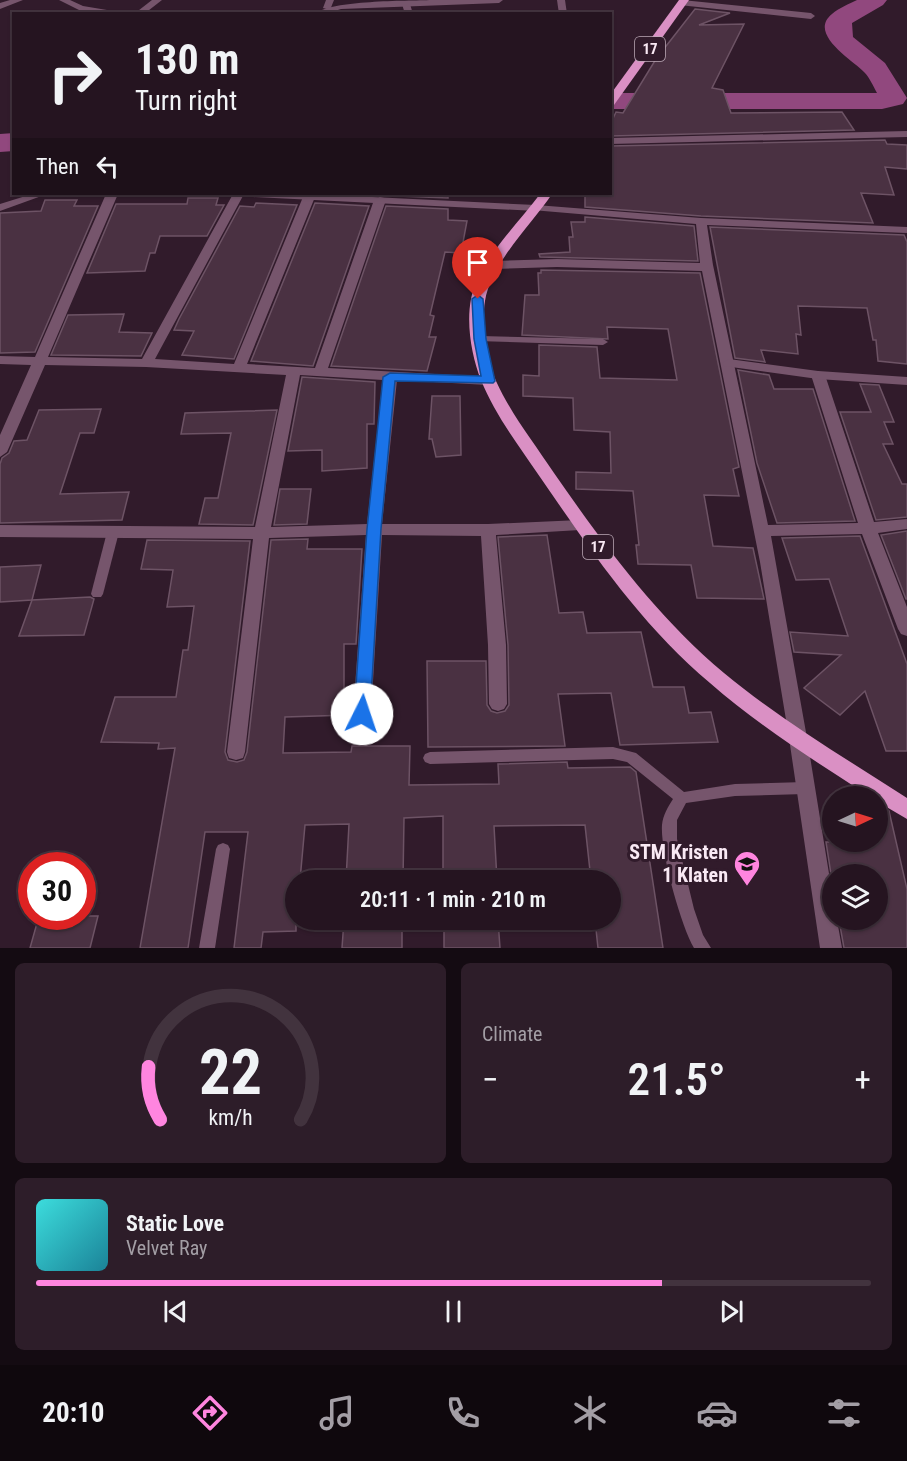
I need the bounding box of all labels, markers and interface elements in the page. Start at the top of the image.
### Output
text: 130 m [135,35,240,84]
icon: right [36,36,114,114]
road number: 17 [635,37,665,61]
text: Turn right [135,85,237,117]
icon: left [91,150,124,183]
text: Then [36,154,79,179]
pin [452,237,503,299]
icon: arrive [461,246,494,279]
road number: 17 [583,535,613,559]
position arrow [330,682,394,746]
north arrow [822,786,888,852]
map controls [822,786,888,930]
place label: STM Kristen 1 Klaten [629,840,728,887]
school or university icon: STM Kristen 1 Klaten [732,849,762,887]
speed limit sign: 30 [18,852,96,930]
button: layers [822,864,888,930]
text: 20:11 · 1 min · 210 m [360,887,546,912]
text: Climate [482,1022,542,1046]
text: 22 [199,1036,262,1109]
text: 21.5° [628,1053,726,1106]
text: − [482,1060,499,1099]
text: + [855,1060,871,1099]
text: km/h [208,1105,253,1130]
text: Static Love [126,1211,224,1236]
text: Velvet Ray [126,1236,207,1260]
icon: previous [159,1295,192,1328]
icon: pause [437,1295,470,1328]
icon: next [715,1295,748,1328]
icon: directions [189,1392,231,1434]
icon: music [316,1392,358,1434]
icon: phone [442,1392,484,1434]
icon: climate [569,1392,611,1434]
icon: car [696,1392,738,1434]
icon: filters [823,1392,865,1434]
text: 20:10 [42,1397,104,1429]

